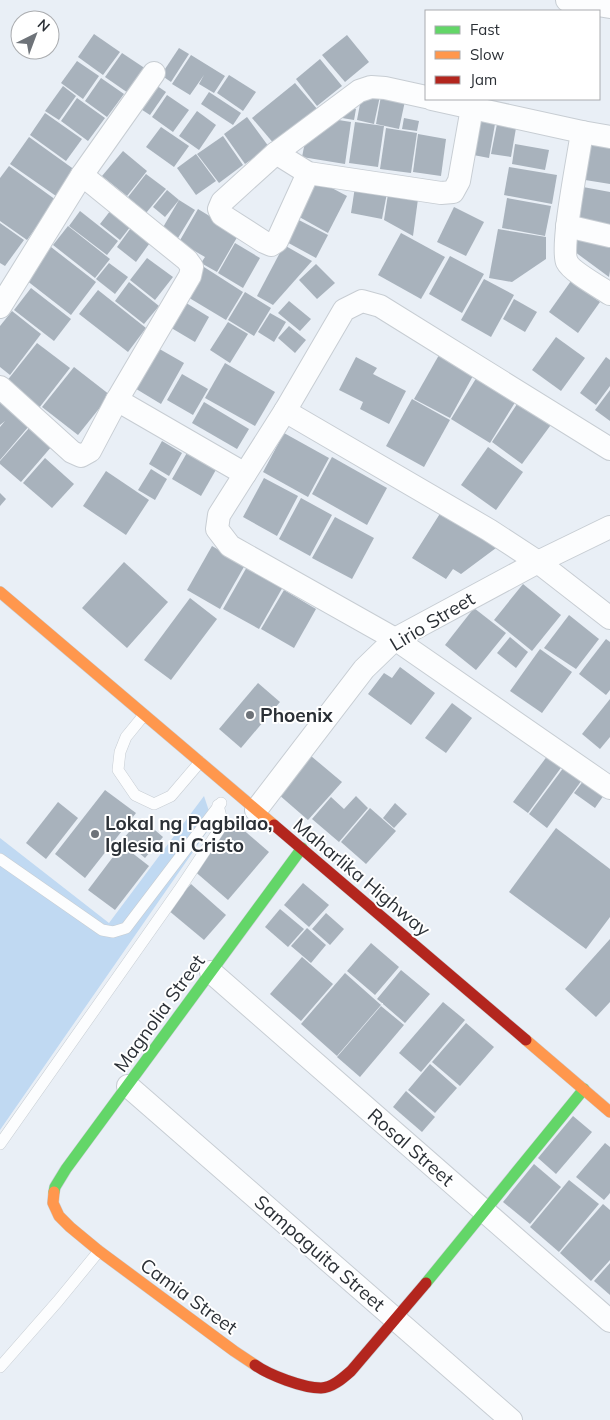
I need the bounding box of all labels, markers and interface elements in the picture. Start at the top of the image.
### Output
north arrow [10,10,60,60]
legend [425,10,600,100]
text: N [34,15,54,36]
text: Fast [470,20,500,39]
text: Slow [470,45,504,64]
text: Jam [470,70,497,89]
street label: Lirio Street [385,586,479,656]
place label: Phoenix [260,703,333,727]
marker: Phoenix [244,709,256,721]
place label: Lokal ng Pagbilao, Iglesia ni Cristo [105,811,273,857]
street label: Maharlika Highway [289,813,435,941]
marker: Lokal ng Pagbilao, Iglesia ni Cristo [89,828,101,840]
street label: Magnolia Street [108,949,210,1076]
street label: Rosal Street [363,1103,459,1191]
street label: Sampaguita Street [250,1190,390,1316]
street label: Camia Street [136,1253,243,1339]

